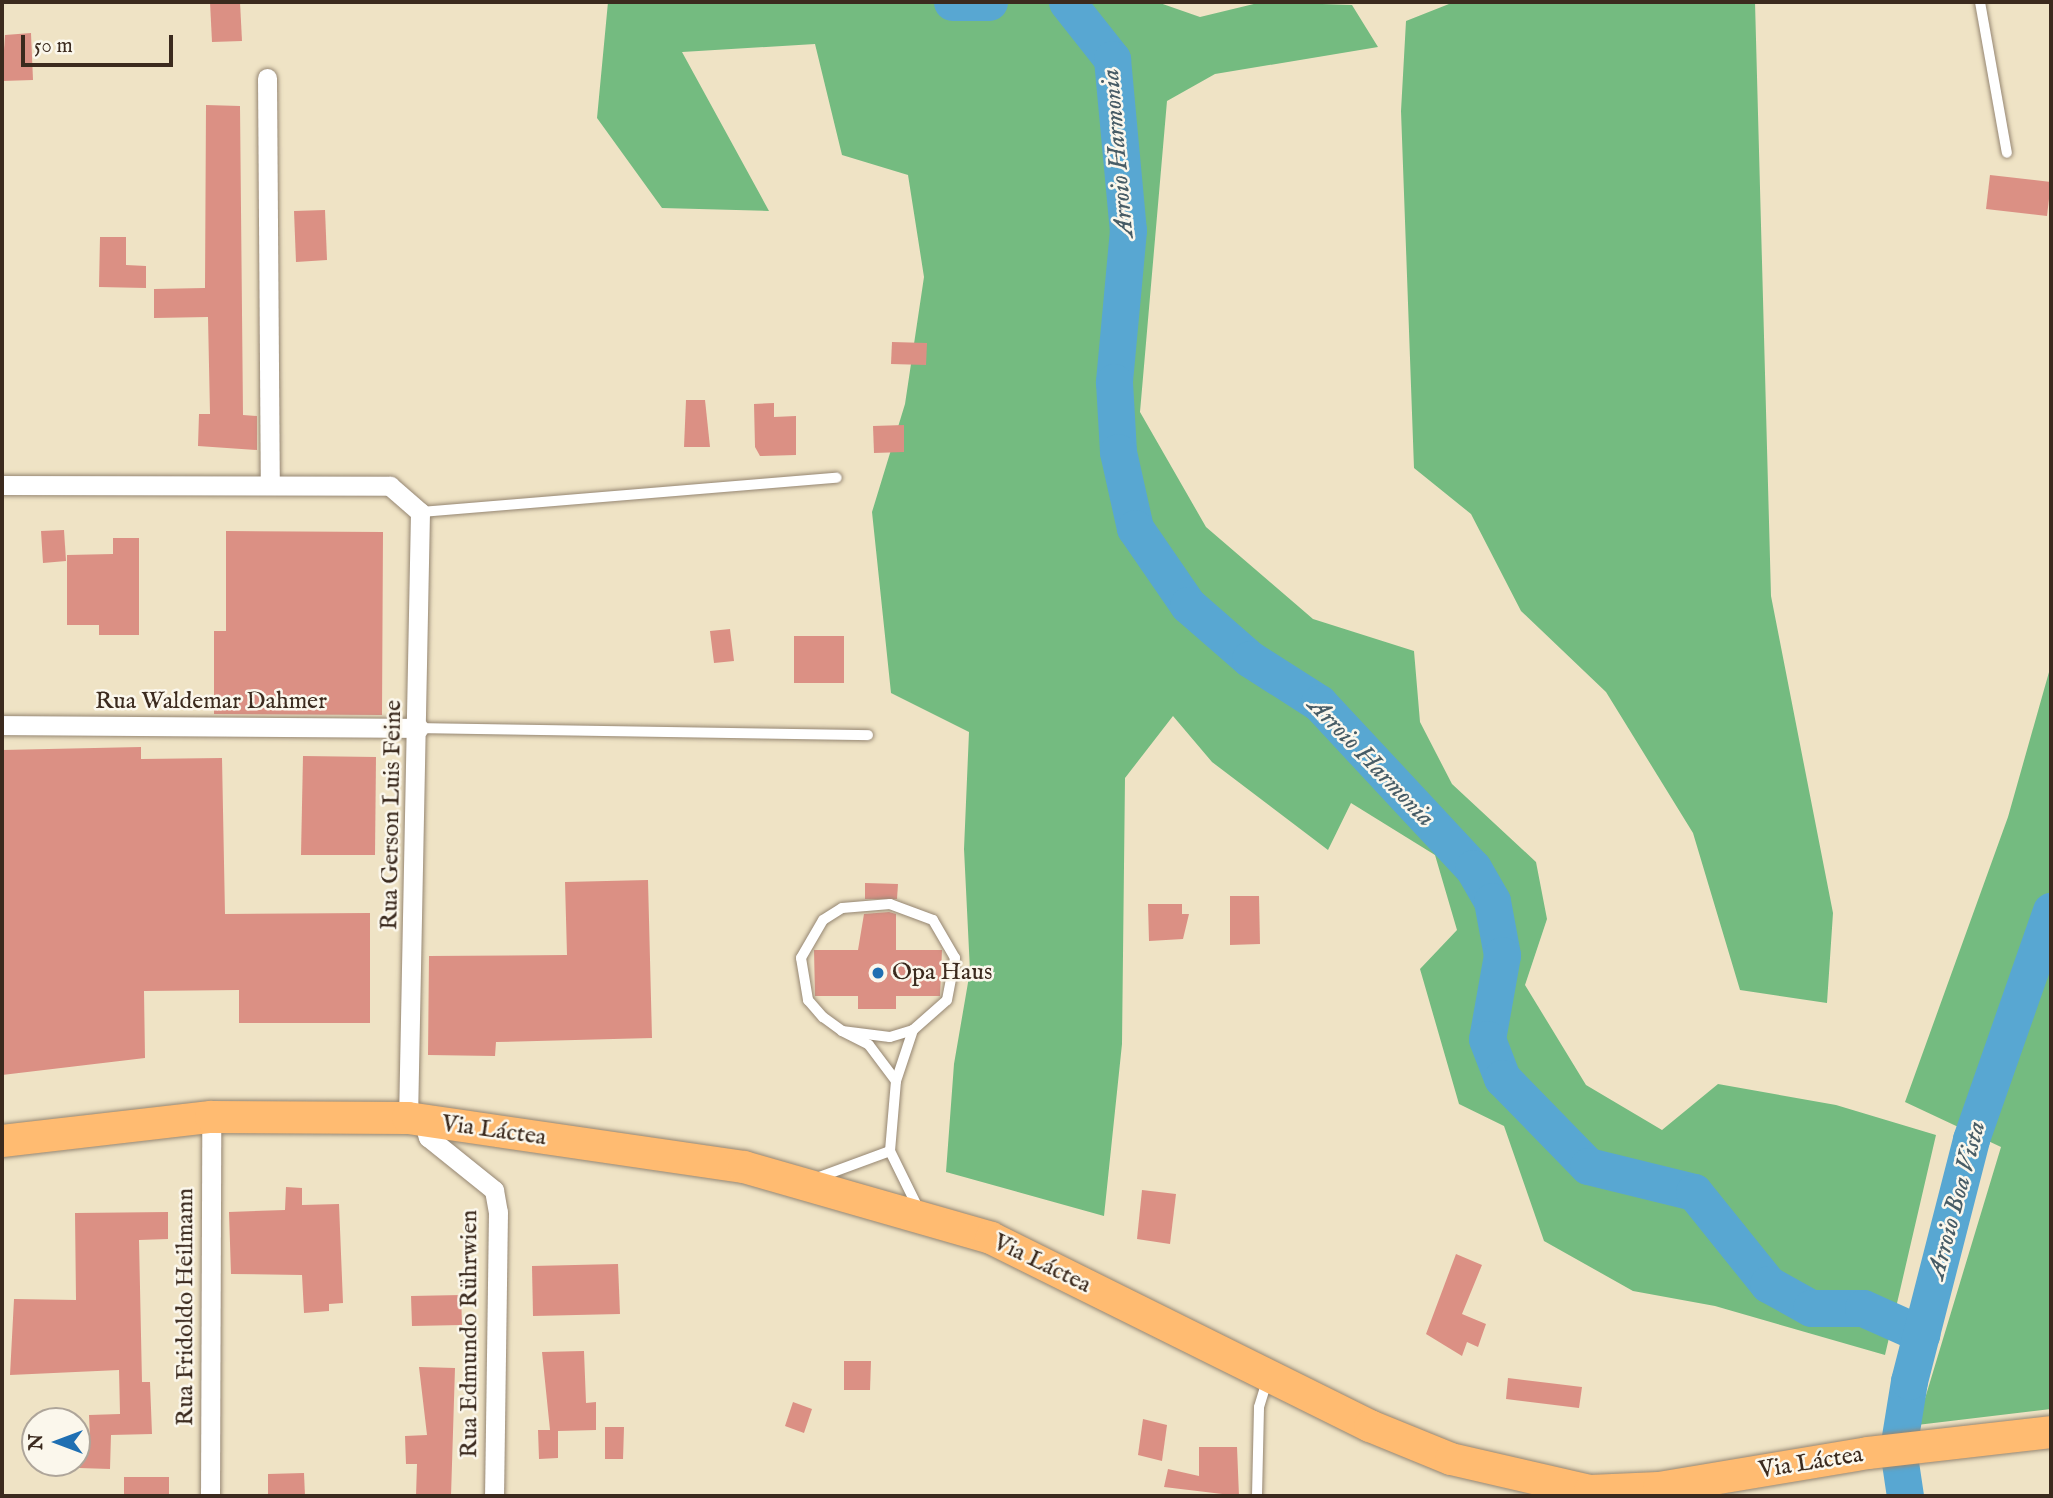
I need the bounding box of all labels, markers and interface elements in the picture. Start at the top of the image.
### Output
scale bar [24,21,177,65]
text: 50 m [34,33,73,60]
water label: Arroio Harmonia [1095,68,1141,238]
street label: Rua Waldemar Dahmer [95,688,327,716]
water label: Arroio Harmonia [1301,690,1441,834]
street label: Rua Gerson Luis Feine [376,700,408,930]
place label: Opa Haus [892,959,992,987]
marker: Opa Haus [870,965,886,981]
street label: Via Láctea [440,1109,548,1153]
water label: Arroio Boa Vista [1921,1118,1993,1282]
street label: Rua Fridoldo Heilmann [172,1188,200,1426]
street label: Rua Edmundo Rührwien [456,1210,484,1458]
street label: Via Láctea [988,1228,1096,1300]
north arrow [21,1407,91,1477]
text: N [25,1434,49,1450]
street label: Via Láctea [1757,1441,1865,1485]

